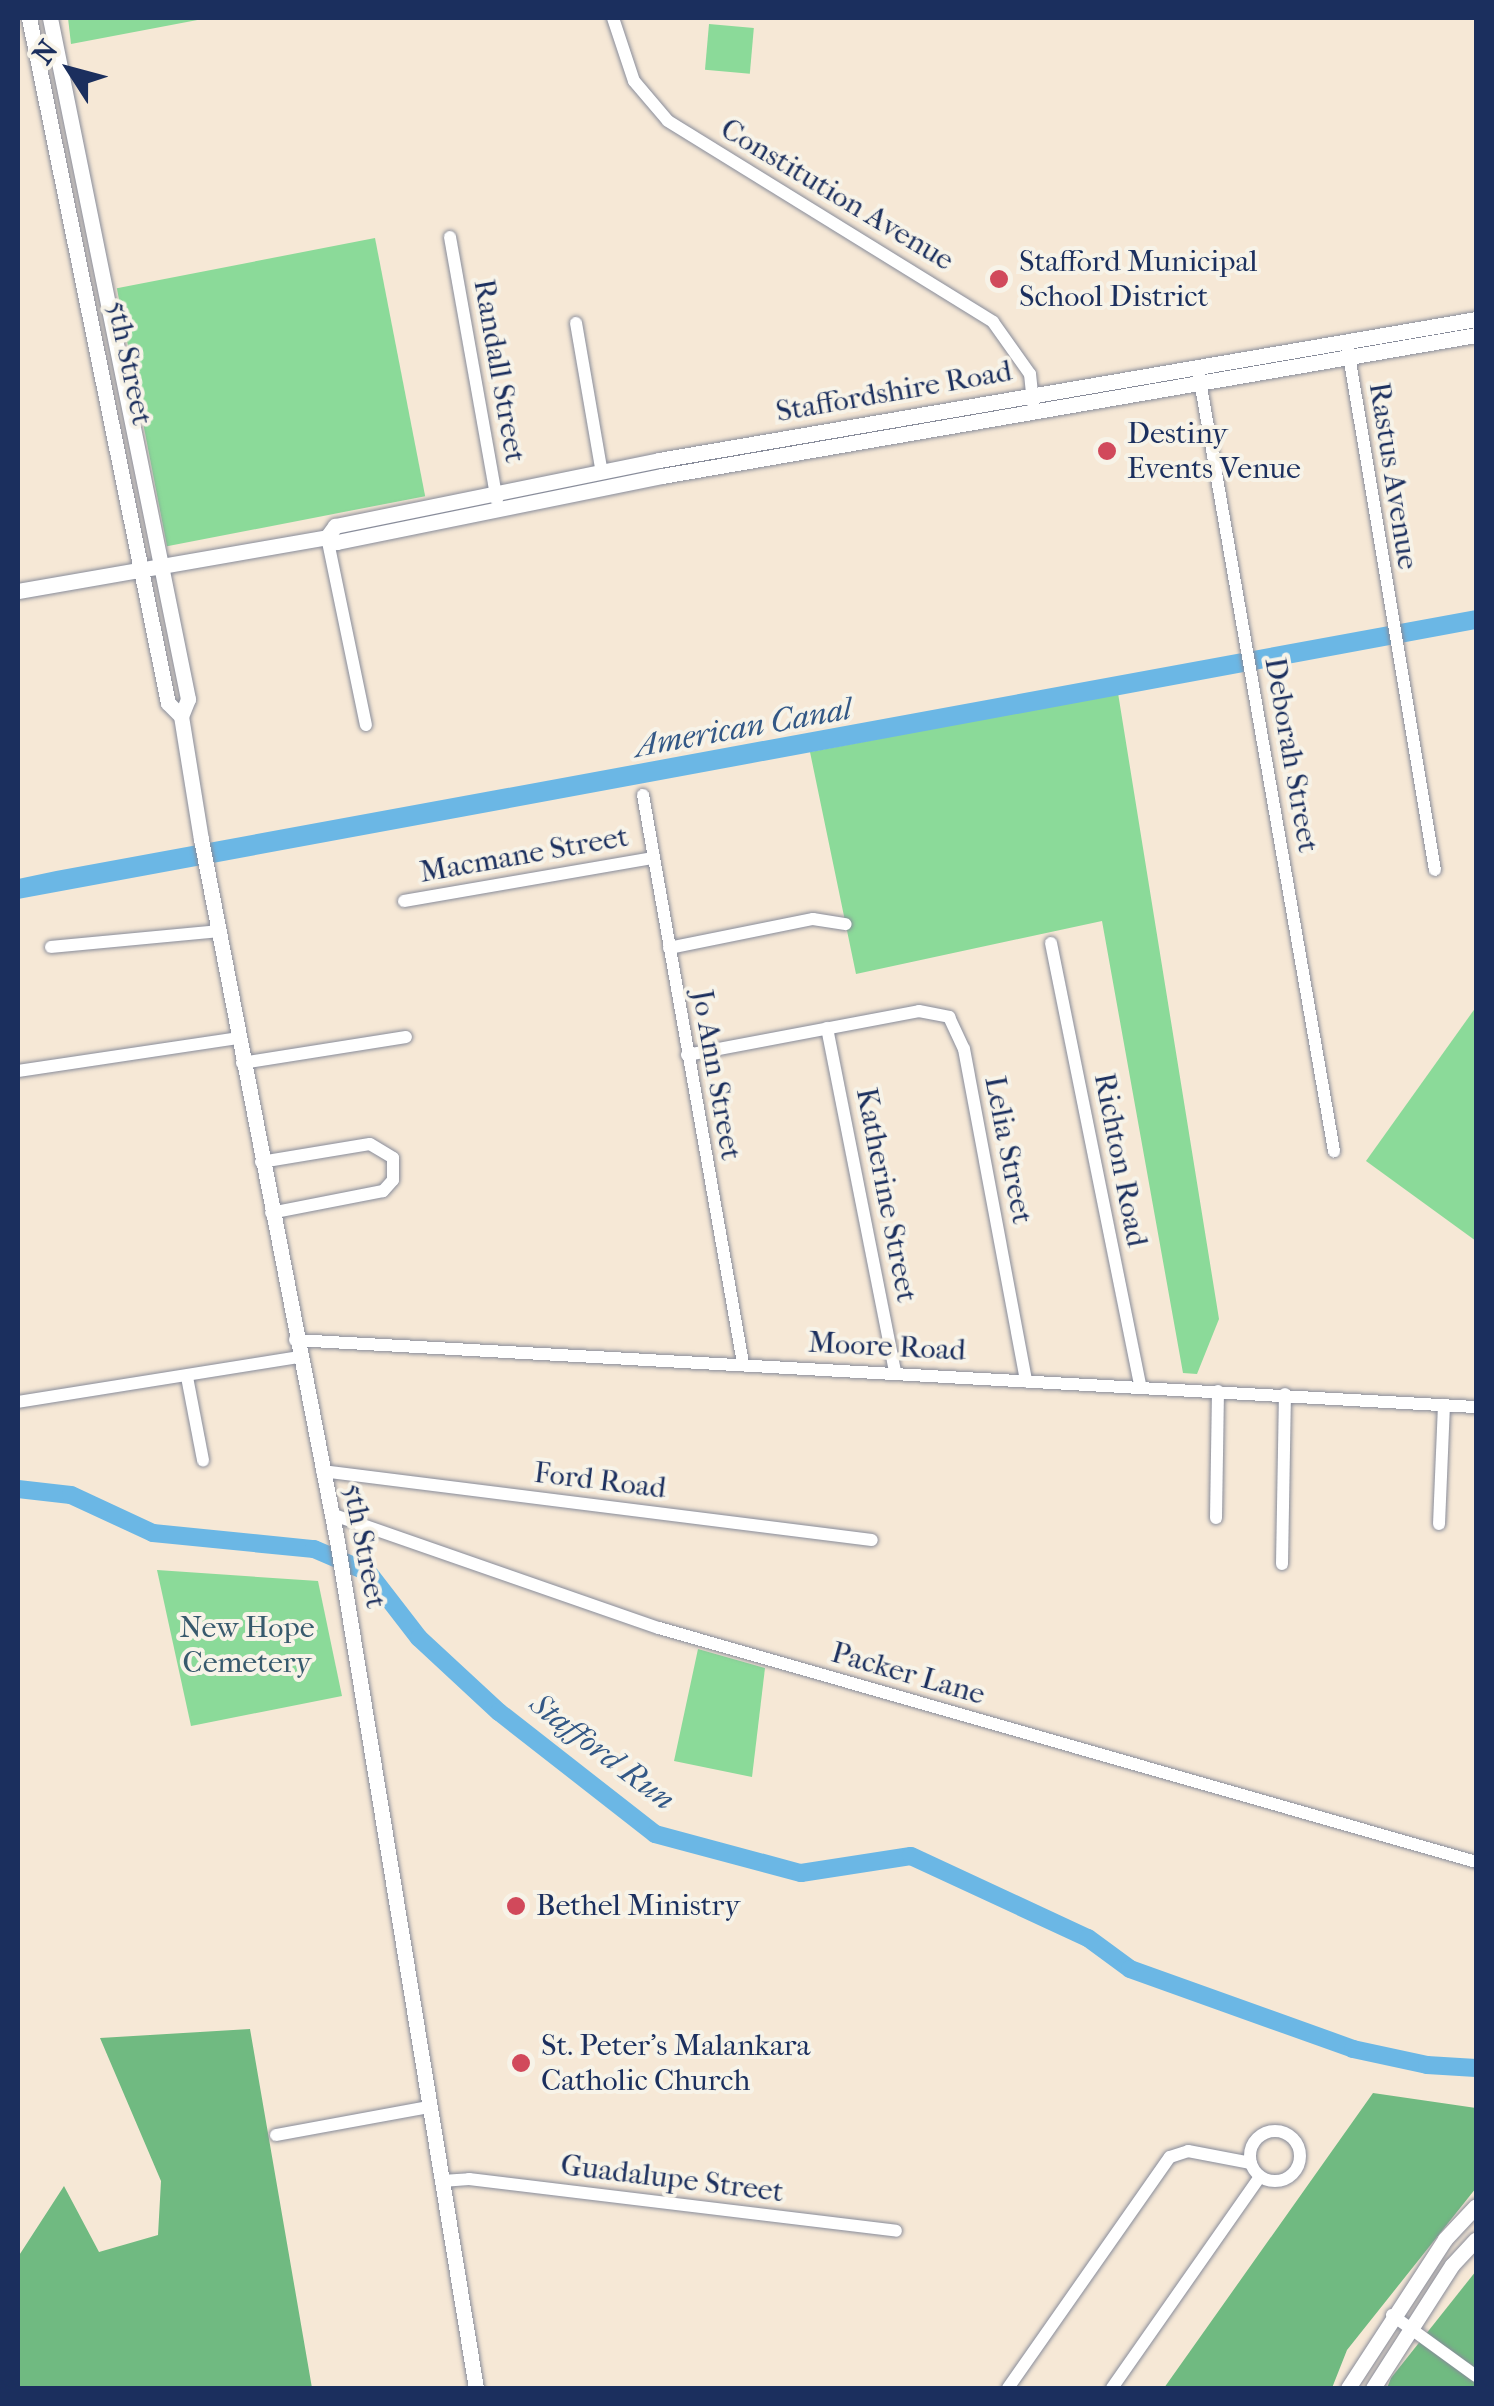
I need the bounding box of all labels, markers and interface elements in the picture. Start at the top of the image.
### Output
north arrow [20,20,120,120]
text: N [26,34,65,70]
street label: Constitution Avenue [714,111,960,279]
place label: Stafford Municipal School District [1019,244,1258,314]
marker: Stafford Municipal School District [988,268,1010,290]
street label: Randall Street [465,276,533,466]
street label: 5th Street [98,298,160,428]
street label: Staffordshire Road [773,354,1015,430]
street label: Rastus Avenue [1360,380,1426,572]
place label: Destiny Events Venue [1127,416,1301,486]
marker: Destiny Events Venue [1096,440,1118,462]
street label: Deborah Street [1256,655,1326,855]
water label: American Canal [632,690,854,766]
street label: Macmane Street [417,819,631,891]
street label: Jo Ann Street [683,987,749,1163]
street label: Richton Road [1085,1070,1155,1250]
street label: Lelia Street [976,1073,1040,1227]
street label: Katherine Street [848,1085,924,1305]
street label: Moore Road [807,1325,967,1369]
street label: Ford Road [532,1455,668,1507]
street label: 5th Street [334,1481,394,1611]
park label: New Hope Cemetery [179,1610,315,1680]
street label: Packer Lane [827,1635,989,1713]
water label: Stafford Run [522,1685,682,1819]
place label: Bethel Ministry [536,1888,740,1924]
marker: Bethel Ministry [505,1895,527,1917]
place label: St. Peter's Malankara Catholic Church [541,2028,810,2098]
marker: St. Peter's Malankara Catholic Church [510,2052,532,2074]
street label: Guadalupe Street [559,2147,785,2211]

